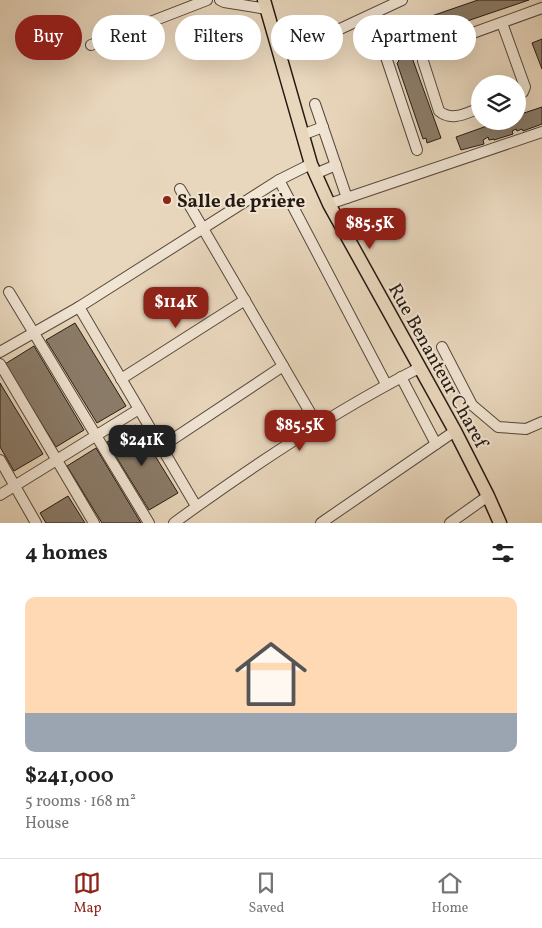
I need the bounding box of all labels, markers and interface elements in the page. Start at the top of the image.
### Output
chip: Buy [15,15,82,60]
chip: Rent [92,15,165,60]
chip: Filters [175,15,261,60]
chip: New [271,15,343,60]
chip: Apartment [353,15,476,60]
map controls [471,75,526,130]
button: layers [471,75,526,130]
place label: Salle de prière [177,189,306,215]
marker: Salle de prière [161,194,173,206]
pin: $85.5K [329,208,411,250]
text: $85.5K [346,213,394,235]
street label: Rue Benanteur Charef [381,279,494,454]
pin: $114K [141,286,211,329]
text: $114K [154,292,198,314]
pin: $85.5K [259,410,341,452]
text: $85.5K [276,415,324,437]
pin: $241K [107,424,177,467]
text: $241K [120,430,164,452]
text: 4 homes [25,539,108,568]
icon: filters [489,539,517,567]
icon: home [226,629,316,719]
text: $241,000 [25,762,114,791]
text: 5 rooms · 168 m² [25,791,136,813]
text: House [25,813,69,835]
tab: Map [73,869,102,918]
tab: Saved [248,869,285,918]
tab: Home [431,869,469,918]

